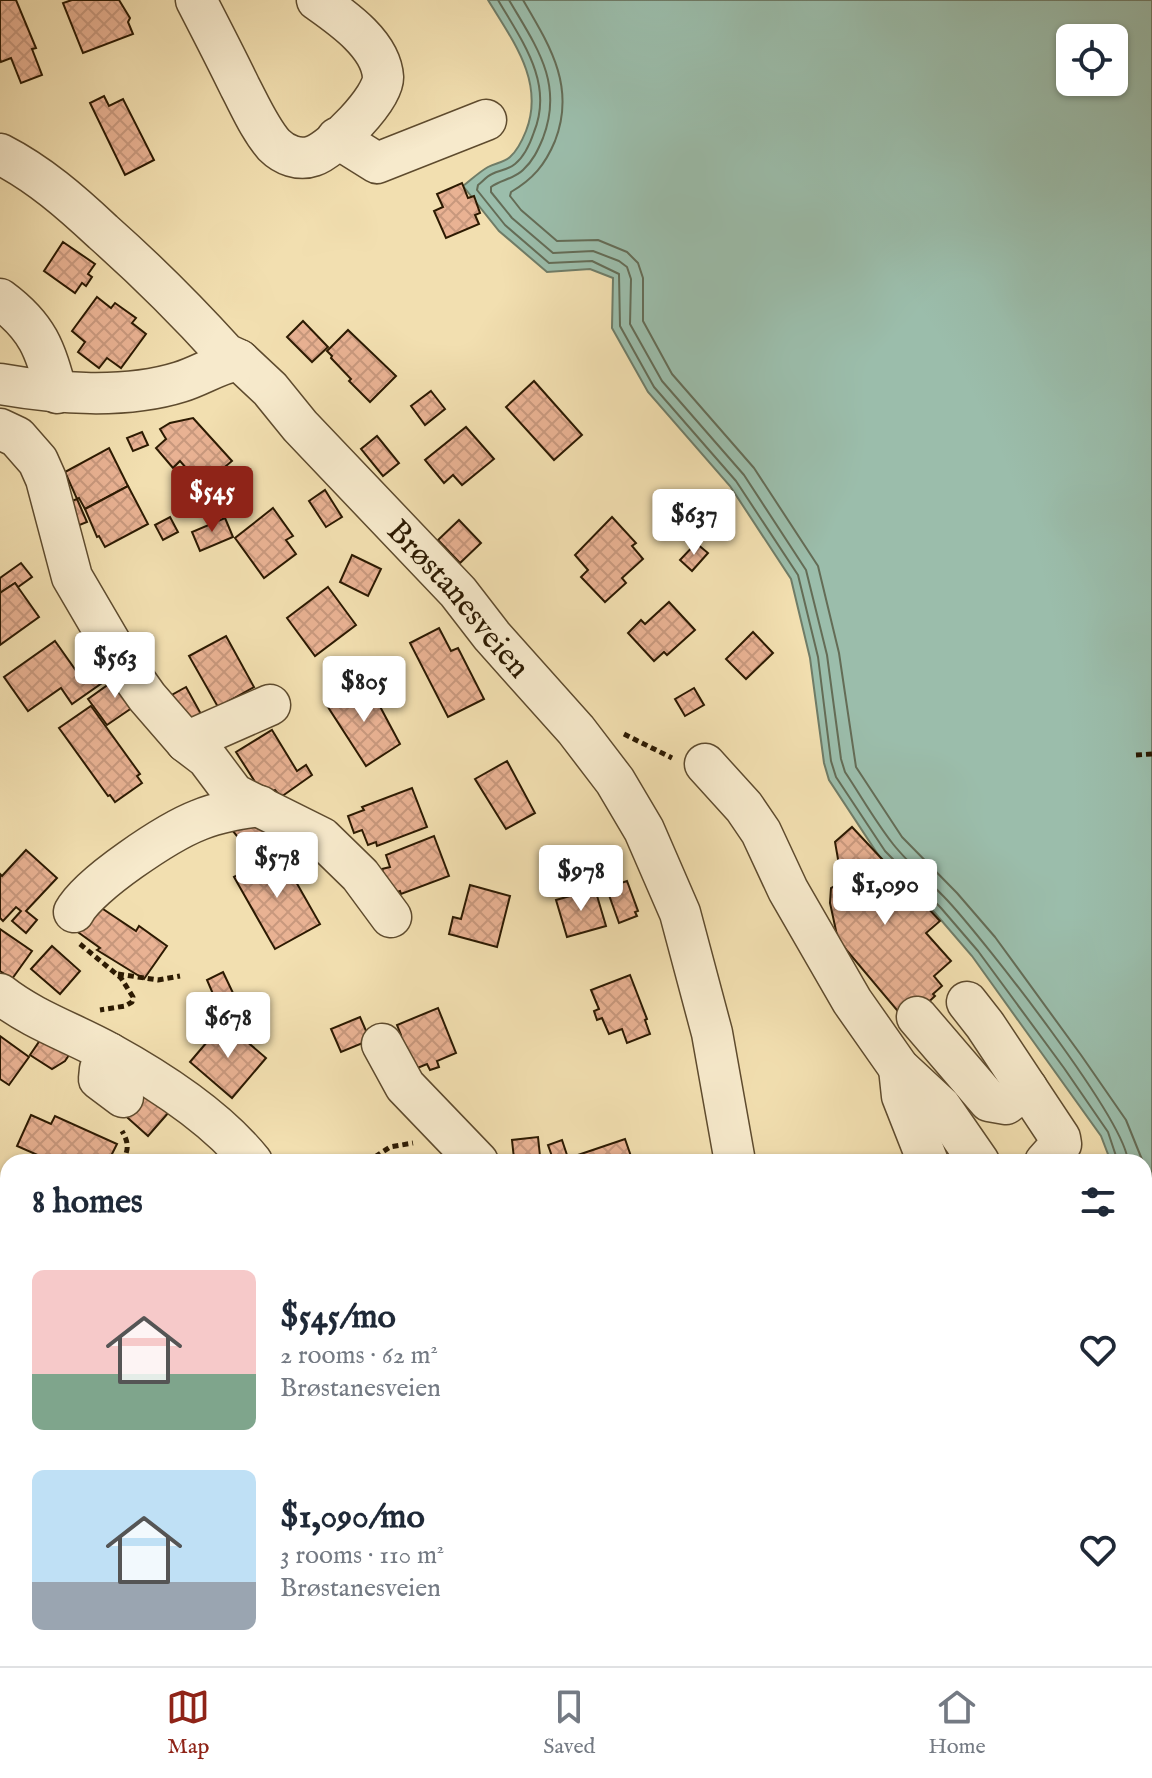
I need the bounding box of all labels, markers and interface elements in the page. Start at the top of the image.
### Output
map controls [1056,24,1128,96]
button: locate [1056,24,1128,96]
pin: $545 [165,466,259,534]
text: $545 [189,475,235,508]
pin: $637 [647,489,741,557]
text: $637 [670,498,718,531]
street label: Brøstanesveien [377,512,538,688]
pin: $563 [68,632,162,700]
text: $563 [93,641,137,674]
pin: $805 [317,656,411,724]
text: $805 [341,665,387,698]
pin: $578 [230,832,324,900]
text: $578 [254,841,300,874]
pin: $978 [534,845,628,913]
text: $978 [557,854,605,887]
pin: $1,090 [820,859,950,927]
text: $1,090 [851,868,919,901]
pin: $678 [181,992,275,1060]
text: $678 [204,1001,252,1034]
icon: filters [1076,1180,1120,1224]
text: 8 homes [32,1181,143,1224]
text: $545/mo [280,1296,396,1339]
icon: home [96,1302,192,1398]
icon: heart [1076,1328,1120,1372]
text: 2 rooms · 62 m² [280,1339,438,1372]
text: Brøstanesveien [280,1372,441,1405]
text: $1,090/mo [280,1496,425,1539]
icon: home [96,1502,192,1598]
icon: heart [1076,1528,1120,1572]
text: 3 rooms · 110 m² [280,1539,444,1572]
text: Brøstanesveien [280,1572,441,1605]
tab: Map [166,1685,210,1761]
tab: Saved [543,1685,595,1761]
tab: Home [928,1685,986,1761]

